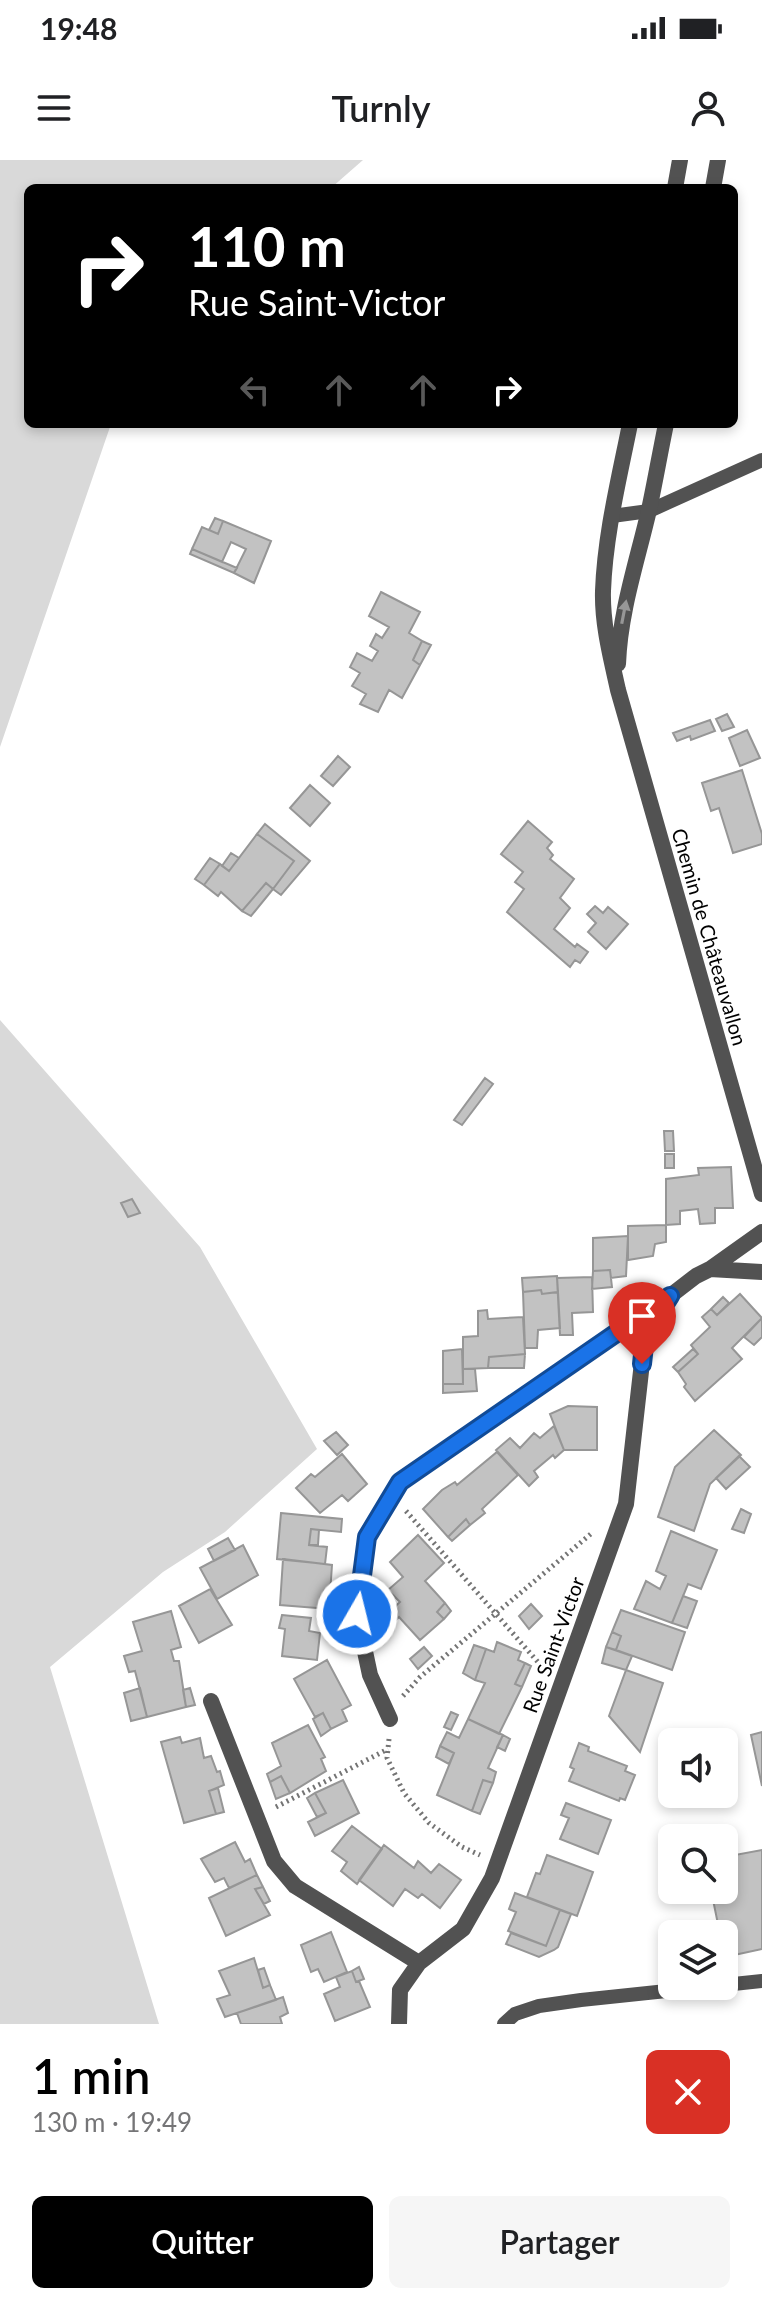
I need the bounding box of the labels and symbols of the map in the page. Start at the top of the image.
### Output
one-way arrow [618,599,631,624]
street label: Chemin de Châteauvallon [667,825,752,1048]
pin [608,1282,676,1364]
position arrow [315,1572,399,1656]
street label: Rue Saint-Victor [517,1573,589,1716]

